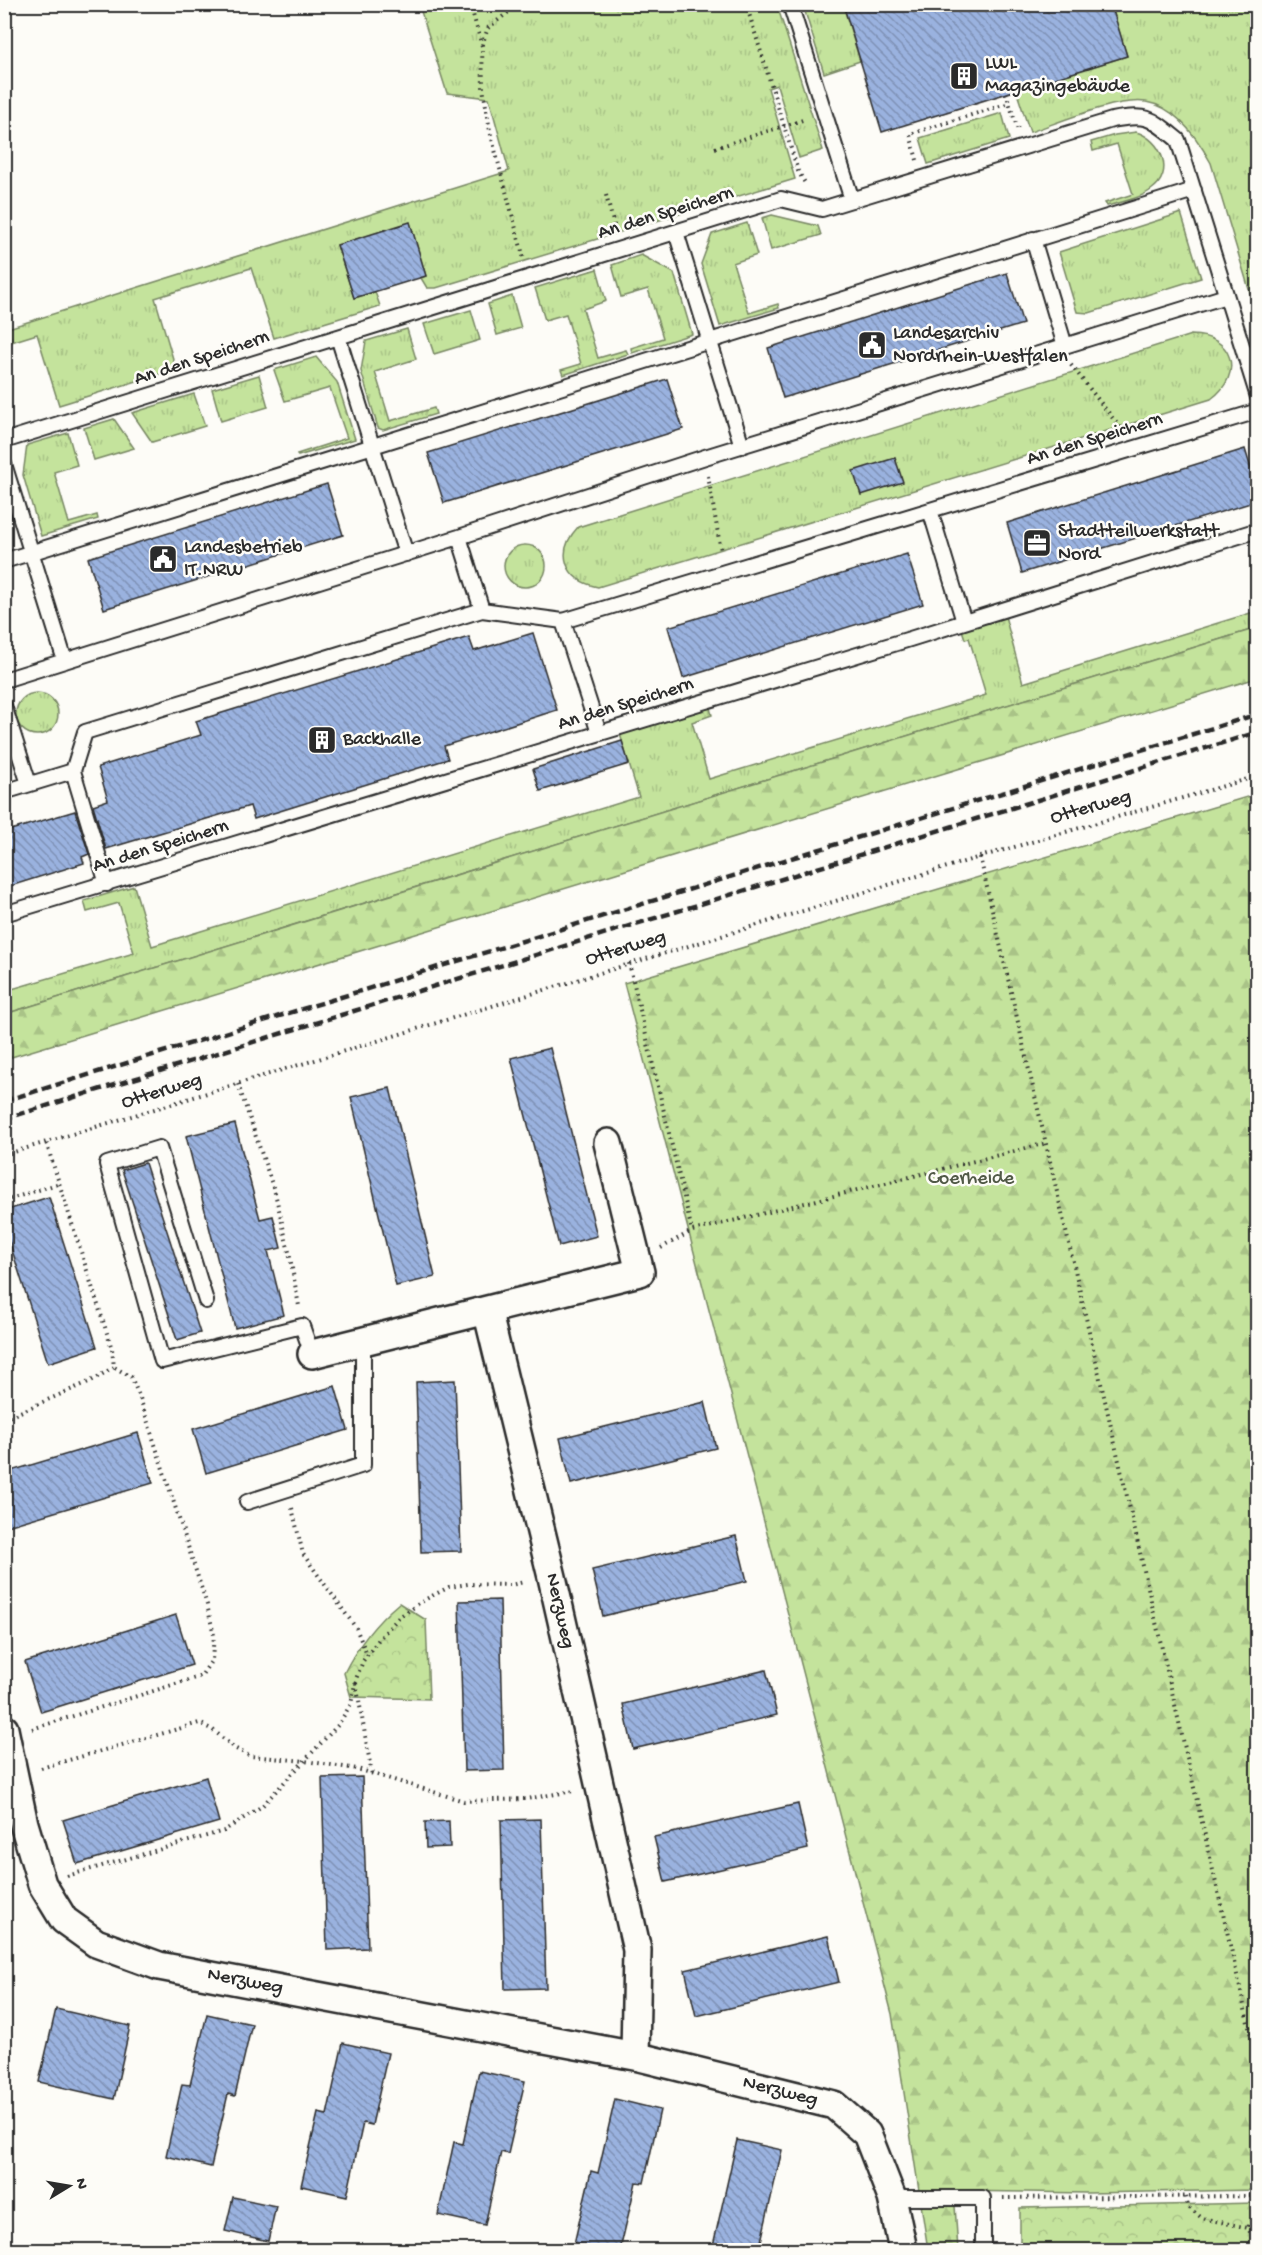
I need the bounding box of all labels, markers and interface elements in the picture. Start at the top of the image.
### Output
place label: LWL Magazingebäude [985,53,1131,99]
building icon: LWL Magazingebäude [948,60,980,92]
street label: An den Speichern [595,182,737,246]
place label: Landesarchiv Nordrhein-Westfalen [893,323,1068,369]
street label: An den Speichern [132,326,273,392]
public building icon: Landesarchiv Nordrhein-Westfalen [856,329,888,361]
street label: An den Speichern [1024,408,1166,472]
place label: Stadtteilwerkstatt Nord [1058,521,1220,567]
office icon: Stadtteilwerkstatt Nord [1021,527,1053,559]
place label: Landesbetrieb IT.NRW [184,537,303,583]
public building icon: Landesbetrieb IT.NRW [147,543,179,575]
street label: An den Speichern [555,673,697,737]
building icon: Backhalle [306,724,338,756]
place label: Backhalle [342,729,422,752]
street label: Otterweg [1048,786,1134,830]
street label: An den Speichern [90,815,232,879]
street label: Otterweg [583,926,669,972]
street label: Otterweg [119,1069,205,1115]
park label: Coerheide [928,1168,1015,1191]
street label: Nerzweg [539,1571,579,1651]
street label: Nerzweg [205,1963,285,2001]
street label: Nerzweg [740,2072,820,2112]
north arrow [39,2156,99,2216]
text: N [70,2177,91,2191]

